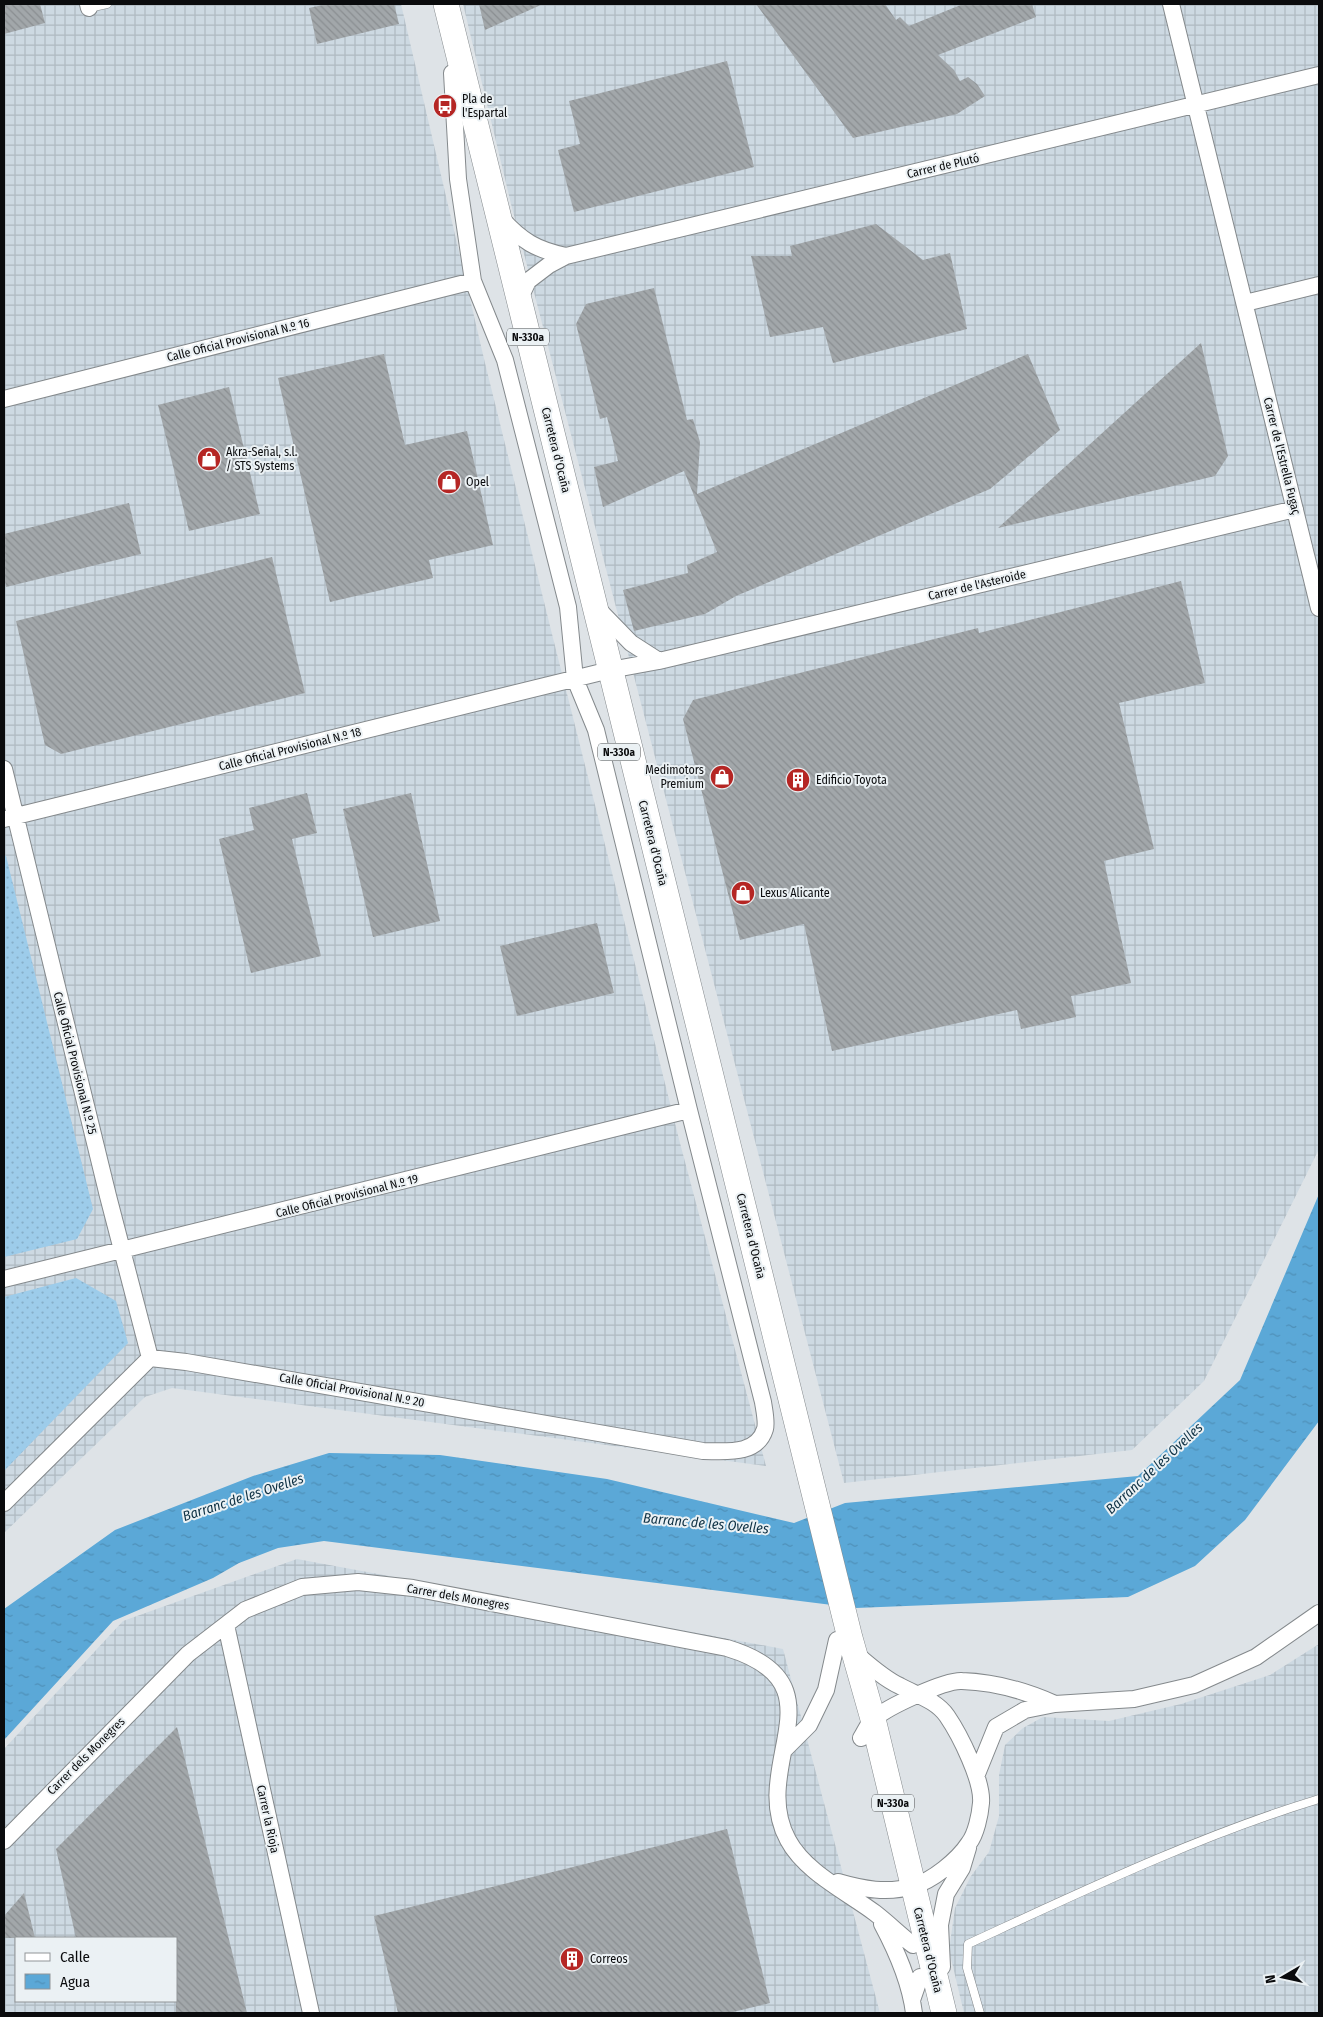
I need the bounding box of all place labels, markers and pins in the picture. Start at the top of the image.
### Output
place label: Pla de l'Espartal [462,92,507,120]
bus stop icon: Pla de l'Espartal [432,93,458,119]
place label: Akra-Señal, s.l. / STS Systems [226,445,298,473]
shop icon: Akra-Señal, s.l. / STS Systems [196,446,222,472]
shop icon: Opel [436,469,462,495]
place label: Opel [466,475,489,489]
place label: Medimotors Premium [645,763,704,791]
shop icon: Medimotors Premium [709,764,735,790]
building icon: Edificio Toyota [785,767,811,793]
place label: Edificio Toyota [816,773,887,787]
shop icon: Lexus Alicante [730,880,756,906]
place label: Lexus Alicante [760,886,830,900]
building icon: Correos [559,1946,585,1972]
place label: Correos [590,1952,628,1966]

